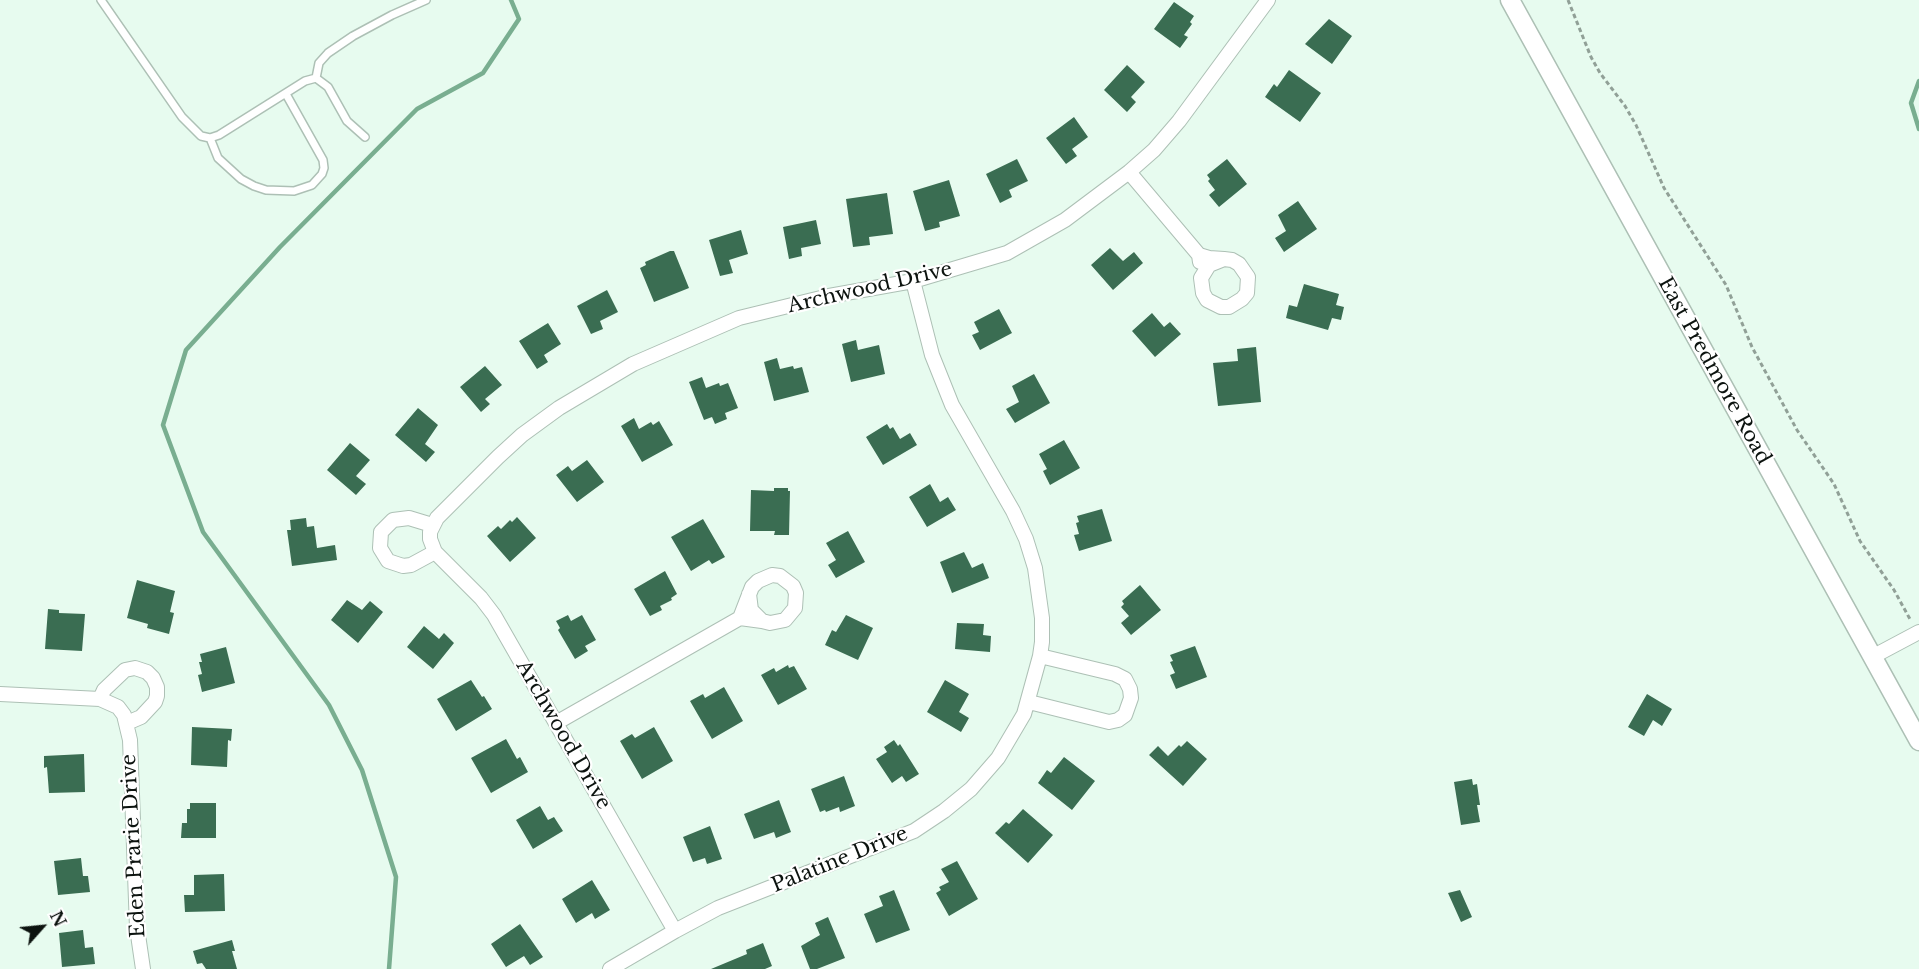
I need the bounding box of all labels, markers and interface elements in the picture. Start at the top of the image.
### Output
street label: Archwood Drive [785,257,955,319]
street label: East Predmore Road [1653,273,1775,469]
street label: Archwood Drive [511,656,615,814]
street label: Eden Prarie Drive [117,753,151,939]
street label: Palatine Drive [768,822,912,898]
north arrow [12,897,72,957]
text: N [46,908,70,930]

